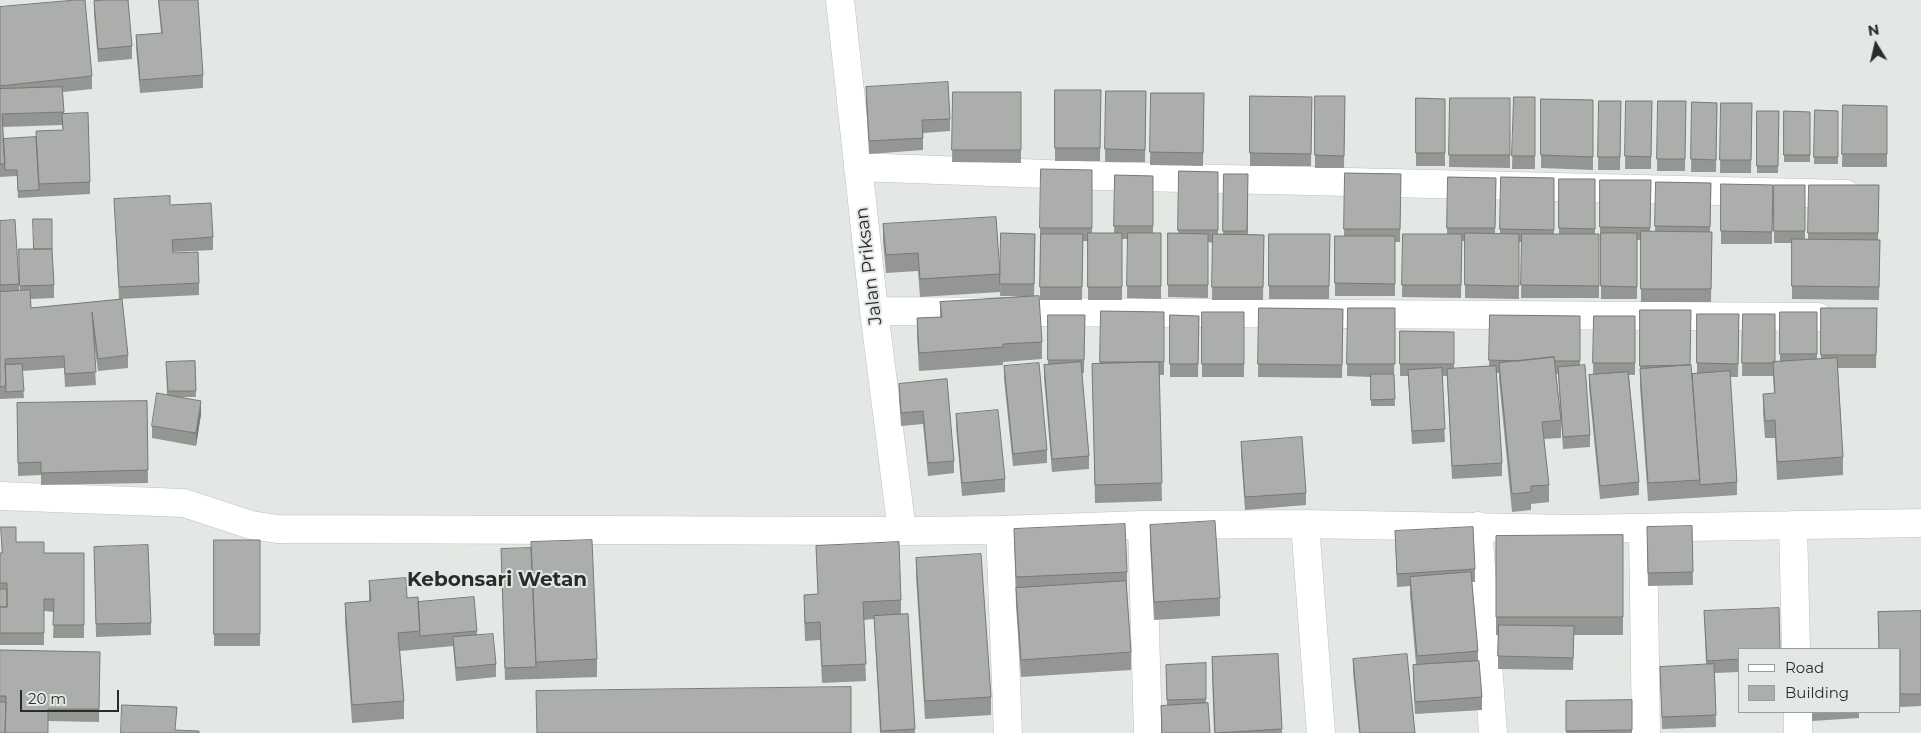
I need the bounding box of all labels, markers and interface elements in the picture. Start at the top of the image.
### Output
north arrow [1851,20,1901,70]
text: N [1867,20,1881,40]
street label: Jalan Priksan [851,206,887,326]
district label: Kebonsari Wetan [407,568,587,592]
legend [1738,648,1901,713]
text: Road [1785,658,1824,677]
scale bar [22,680,121,712]
text: Building [1785,683,1849,702]
text: 20 m [28,689,66,708]

